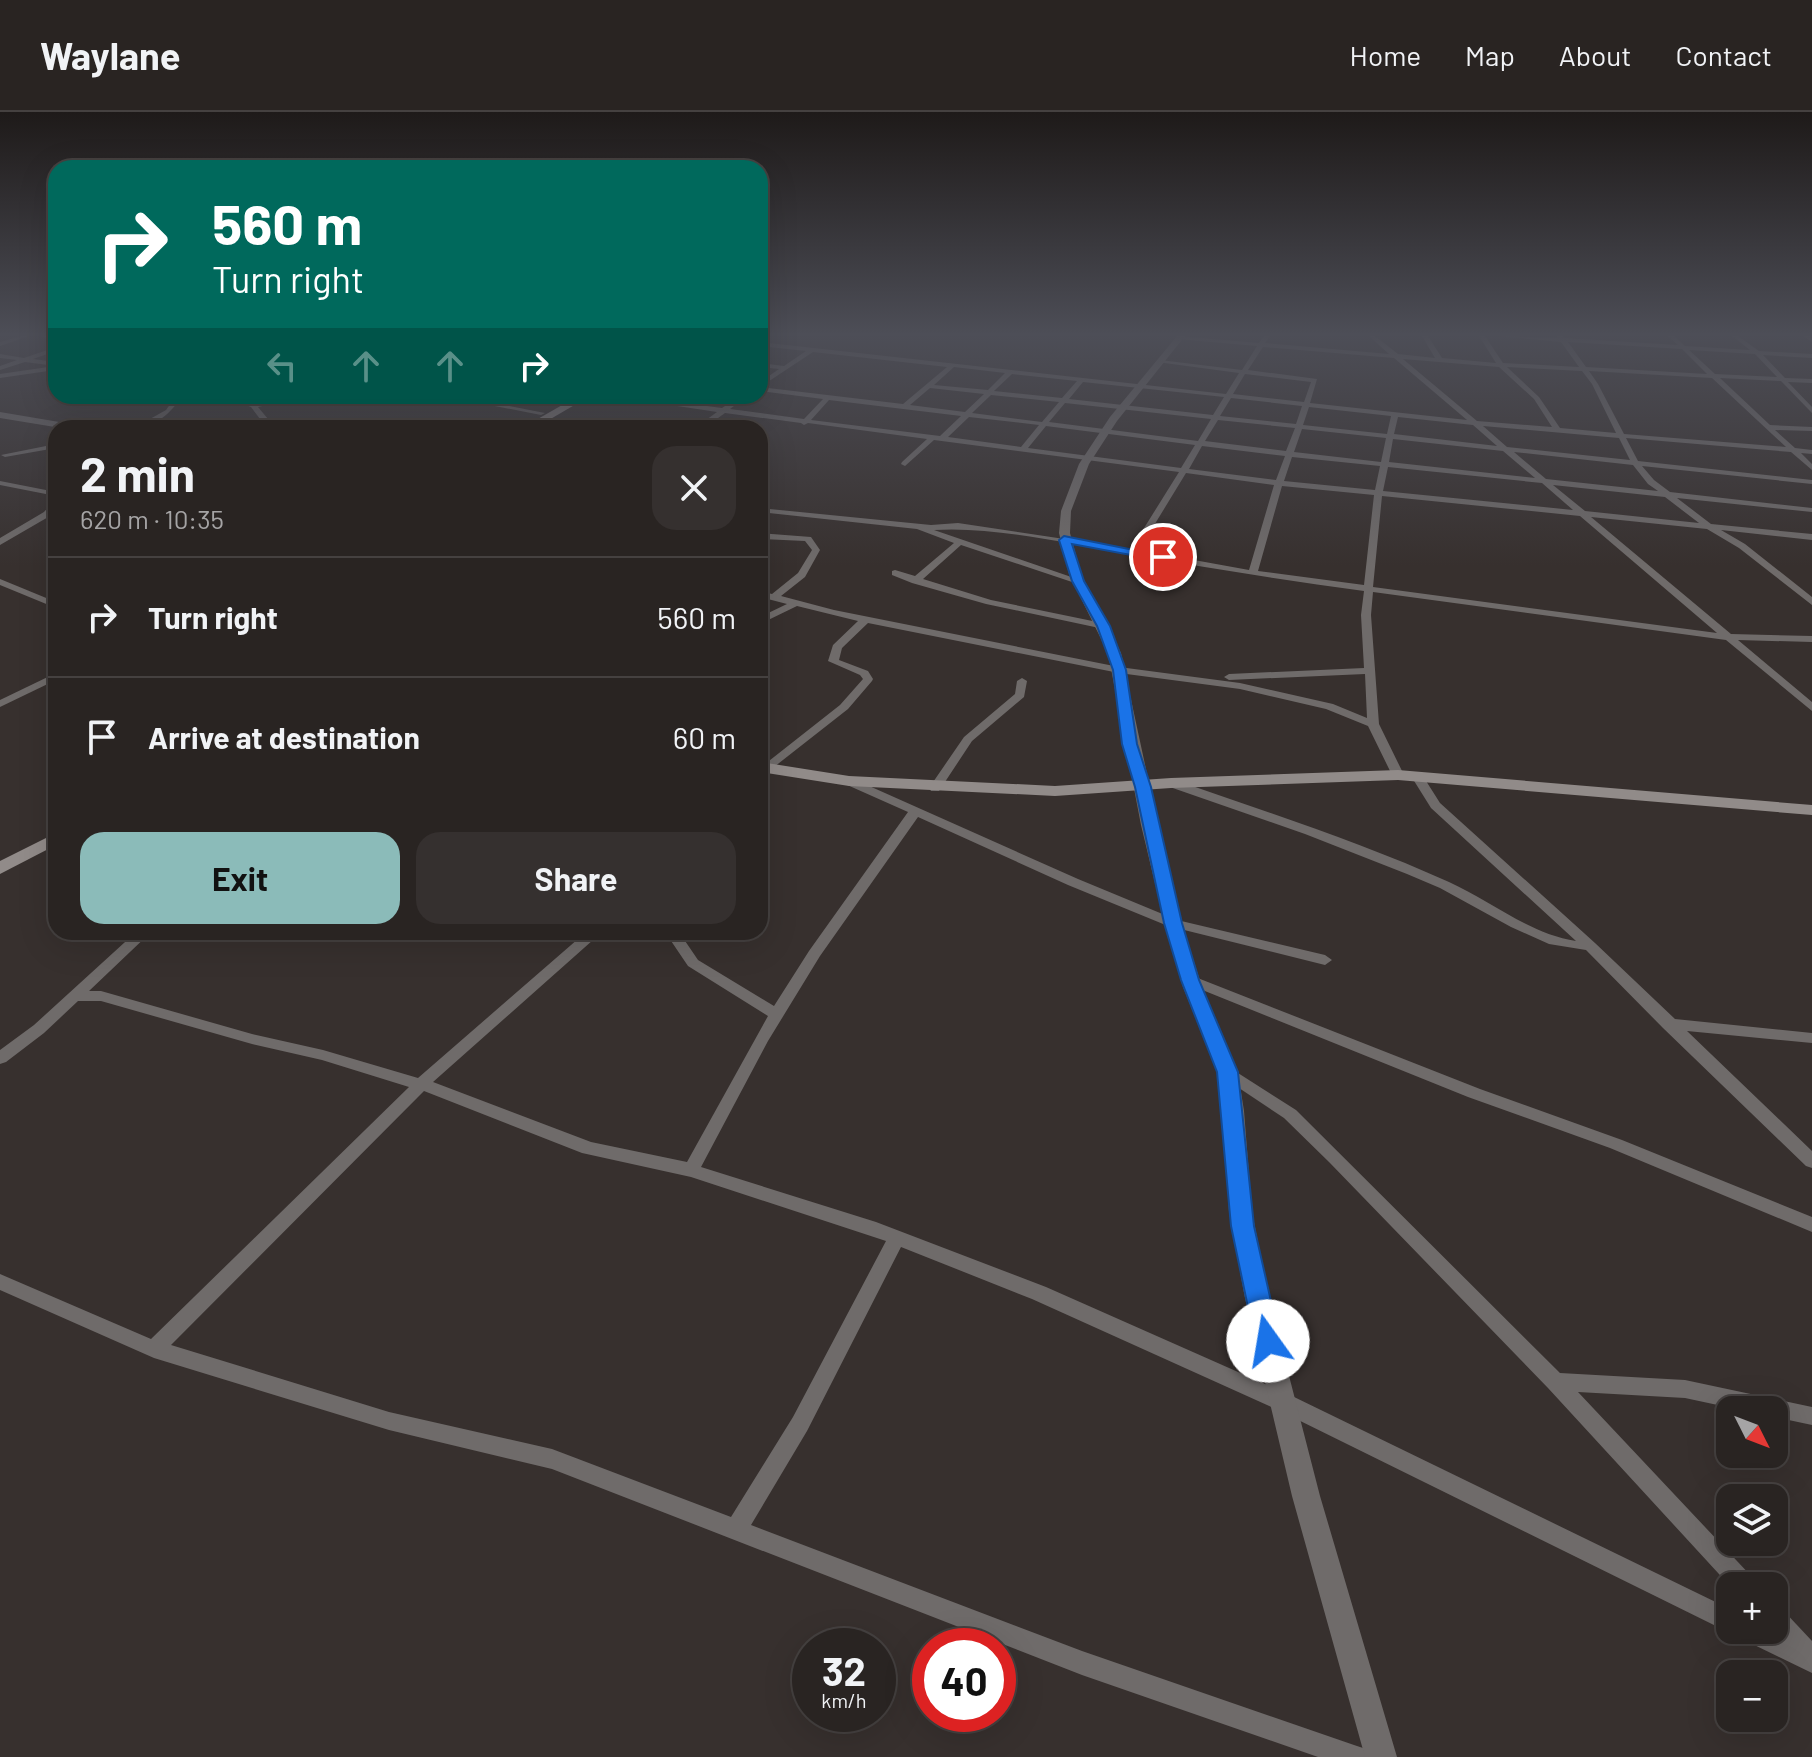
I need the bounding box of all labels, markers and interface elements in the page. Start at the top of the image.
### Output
text: Waylane [40,32,181,78]
text: Home [1350,38,1421,72]
text: Map [1465,38,1515,72]
text: About [1559,38,1631,72]
text: Contact [1675,38,1772,72]
text: 560 m [212,189,362,256]
icon: right [80,192,184,296]
text: Turn right [212,257,364,300]
icon: left [260,344,304,388]
icon: ahead [344,344,388,388]
icon: ahead [428,344,472,388]
icon: right [512,344,556,388]
text: 2 min [80,444,195,502]
button: close [652,446,736,530]
text: 620 m · 10:35 [80,503,224,534]
pin [1129,523,1197,591]
icon: arrive [1141,535,1185,579]
icon: right [80,595,124,639]
text: Turn right [148,599,278,635]
text: 560 m [657,599,736,635]
icon: arrive [80,715,124,759]
text: Arrive at destination [148,719,420,755]
text: 60 m [673,719,736,755]
button: Exit [80,832,400,924]
button: Share [416,832,736,924]
position arrow [1226,1299,1310,1383]
north arrow [1716,1396,1788,1468]
map controls [1716,1396,1788,1732]
button: layers [1716,1484,1788,1556]
button: + [1716,1572,1788,1644]
speed limit sign: 40 [912,1628,1016,1732]
text: 32 [822,1646,866,1694]
button: − [1716,1660,1788,1732]
text: km/h [821,1688,867,1712]

